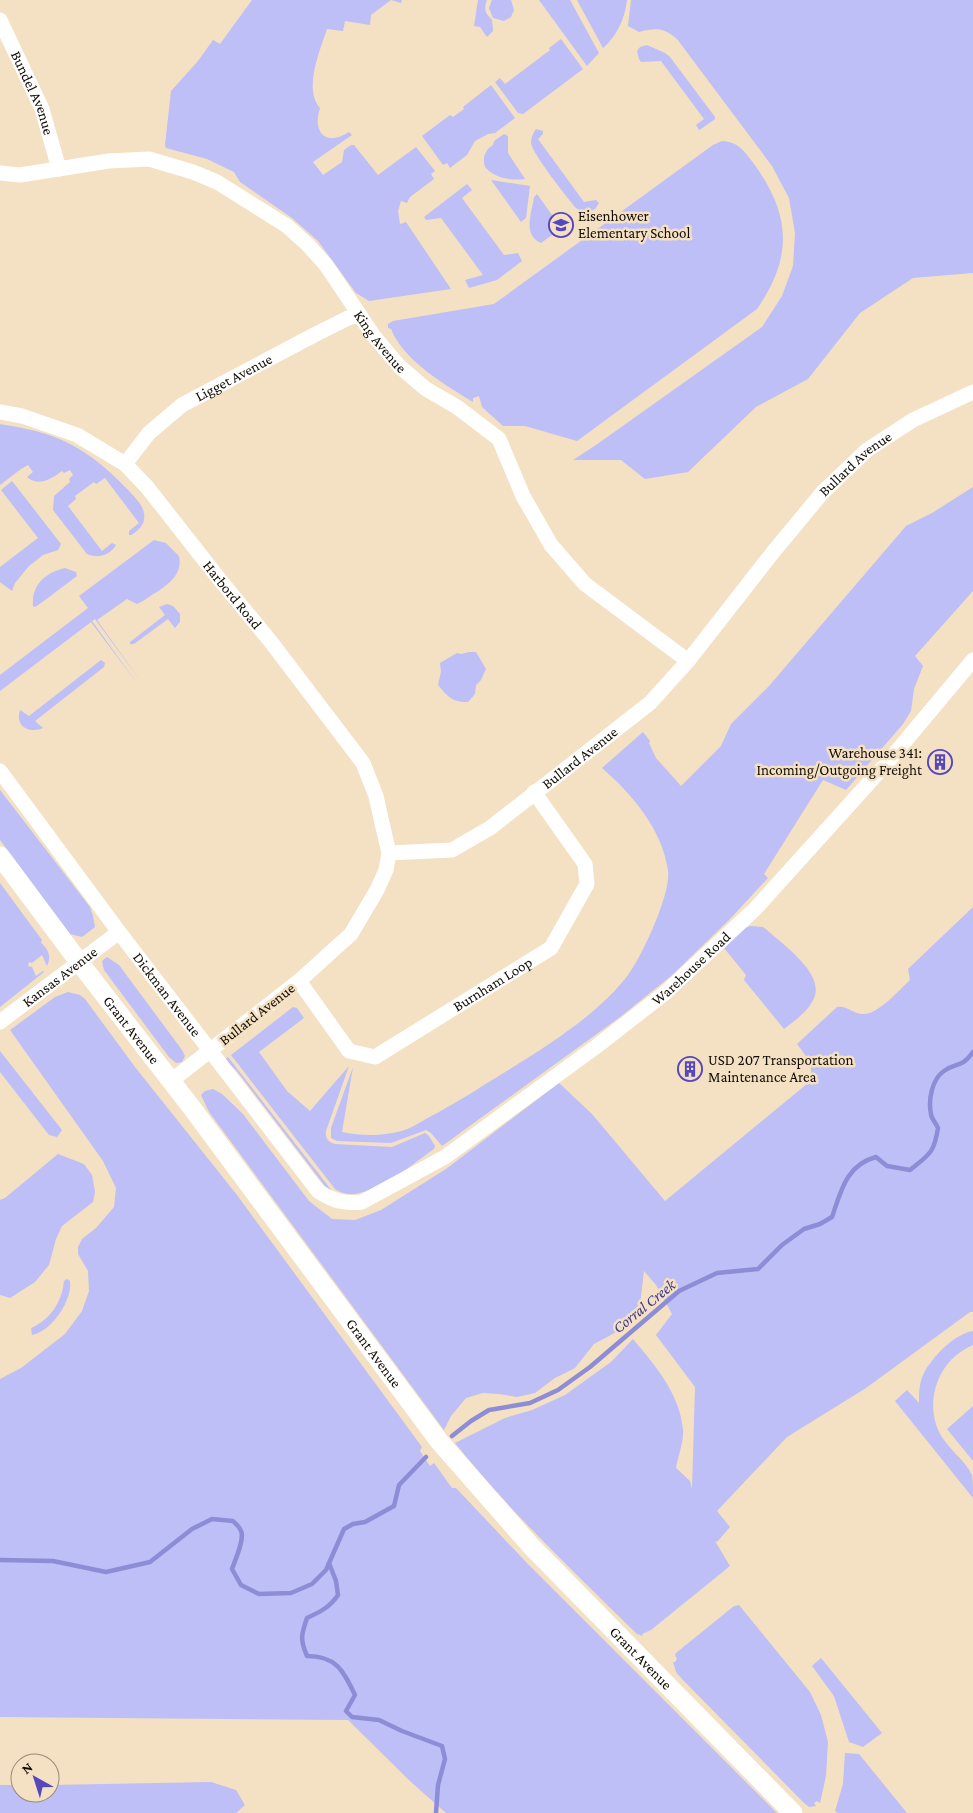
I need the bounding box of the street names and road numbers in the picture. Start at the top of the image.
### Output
street label: Bundel Avenue [8,48,57,137]
street label: King Avenue [351,307,410,377]
street label: Ligget Avenue [193,351,275,404]
street label: Bullard Avenue [816,428,895,500]
street label: Harbord Road [200,557,265,632]
street label: Bullard Avenue [539,723,621,792]
street label: Warehouse Road [649,928,734,1008]
street label: Kansas Avenue [19,943,101,1010]
street label: Dickman Avenue [130,949,204,1040]
street label: Burnham Loop [450,954,536,1015]
street label: Bullard Avenue [216,979,298,1048]
street label: Grant Avenue [100,993,163,1067]
street label: Grant Avenue [343,1316,405,1391]
street label: Grant Avenue [607,1623,675,1693]

